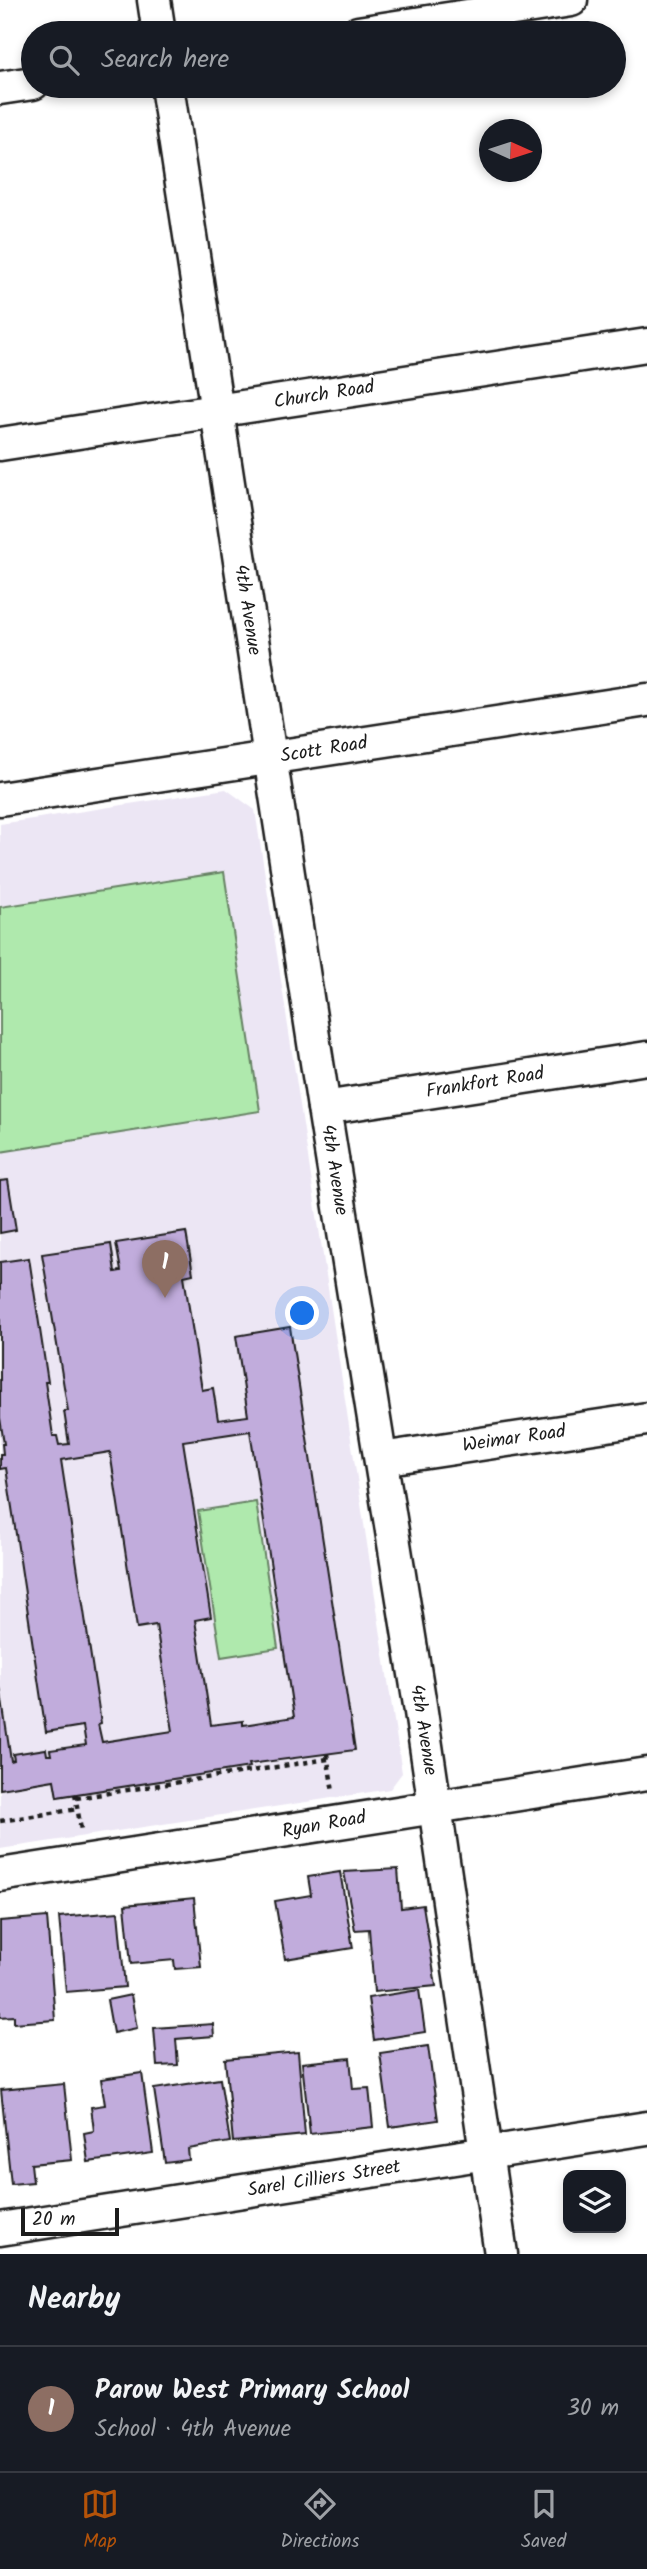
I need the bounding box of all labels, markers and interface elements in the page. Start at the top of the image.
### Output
search box [21,21,626,98]
text: Search here [101,39,229,81]
icon: search [45,41,83,79]
north arrow [479,119,542,182]
street label: Church Road [272,372,377,418]
street label: 4th Avenue [225,562,269,658]
street label: Scott Road [278,728,370,772]
street label: Frankfort Road [424,1059,547,1107]
street label: 4th Avenue [312,1122,356,1218]
pin: 1 [142,1240,188,1298]
your location [285,1296,319,1330]
street label: Weimar Road [460,1417,568,1461]
street label: 4th Avenue [401,1682,445,1778]
street label: Ryan Road [280,1803,369,1847]
street label: Sarel Cilliers Street [245,2152,403,2206]
map controls [563,2170,626,2233]
button: layers [563,2170,626,2233]
scale bar [21,2205,119,2237]
text: 20 m [32,2205,75,2235]
text: Nearby [28,2276,120,2324]
text: Parow West Primary School [95,2370,410,2412]
text: 1 [48,2391,54,2427]
text: 30 m [567,2391,619,2427]
text: School · 4th Avenue [95,2412,291,2448]
tab: Map [81,2485,119,2557]
tab: Directions [281,2485,359,2557]
tab: Saved [521,2485,566,2557]

